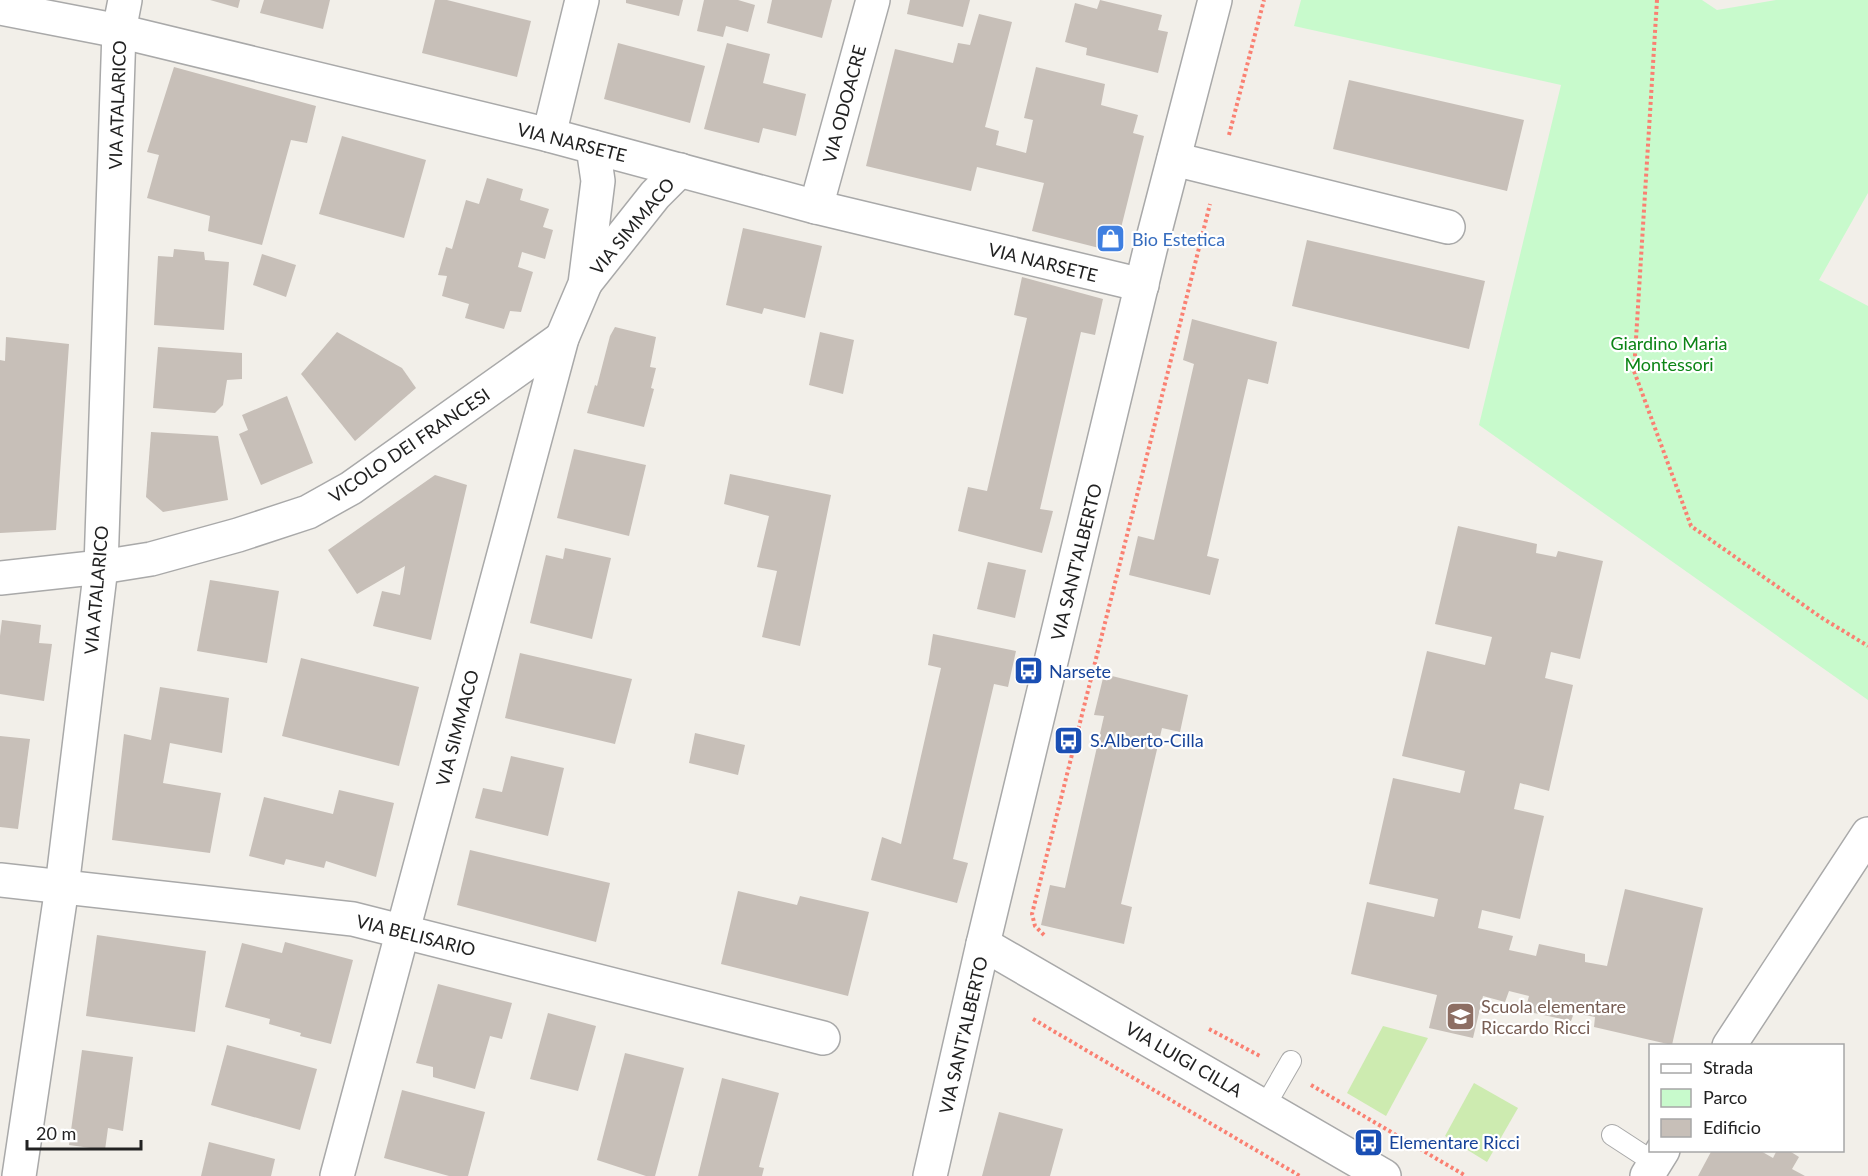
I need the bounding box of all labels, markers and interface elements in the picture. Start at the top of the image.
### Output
street label: VIA ATALARICO [104,40,130,170]
street label: VIA ODOACRE [818,43,870,165]
street label: VIA NARSETE [515,118,629,166]
street label: VIA SIMMACO [585,173,679,279]
shop icon: Bio Estetica [1095,223,1127,255]
place label: Bio Estetica [1132,228,1225,250]
street label: VIA NARSETE [986,238,1100,286]
park label: Giardino Maria Montessori [1610,332,1728,375]
street label: VICOLO DEI FRANCESI [324,383,494,507]
street label: VIA SANT'ALBERTO [1046,481,1106,643]
street label: VIA ATALARICO [79,525,113,655]
bus stop icon: Narsete [1012,655,1044,687]
place label: Narsete [1049,660,1111,682]
street label: VIA SIMMACO [431,667,483,789]
bus stop icon: S.Alberto-Cilla [1053,724,1085,756]
place label: S.Alberto-Cilla [1090,729,1204,751]
street label: VIA BELISARIO [354,910,478,960]
street label: VIA SANT'ALBERTO [934,954,992,1116]
place label: Scuola elementare Riccardo Ricci [1481,995,1626,1038]
school or university icon: Scuola elementare Riccardo Ricci [1444,1000,1476,1032]
street label: VIA LUIGI CILLA [1122,1017,1247,1102]
legend [1649,1044,1844,1152]
text: Strada [1703,1056,1753,1078]
text: Parco [1703,1086,1747,1108]
scale bar [27,1113,141,1151]
text: Edificio [1703,1116,1761,1138]
text: 20 m [36,1122,76,1144]
bus stop icon: Elementare Ricci [1352,1126,1384,1158]
place label: Elementare Ricci [1389,1131,1520,1153]

